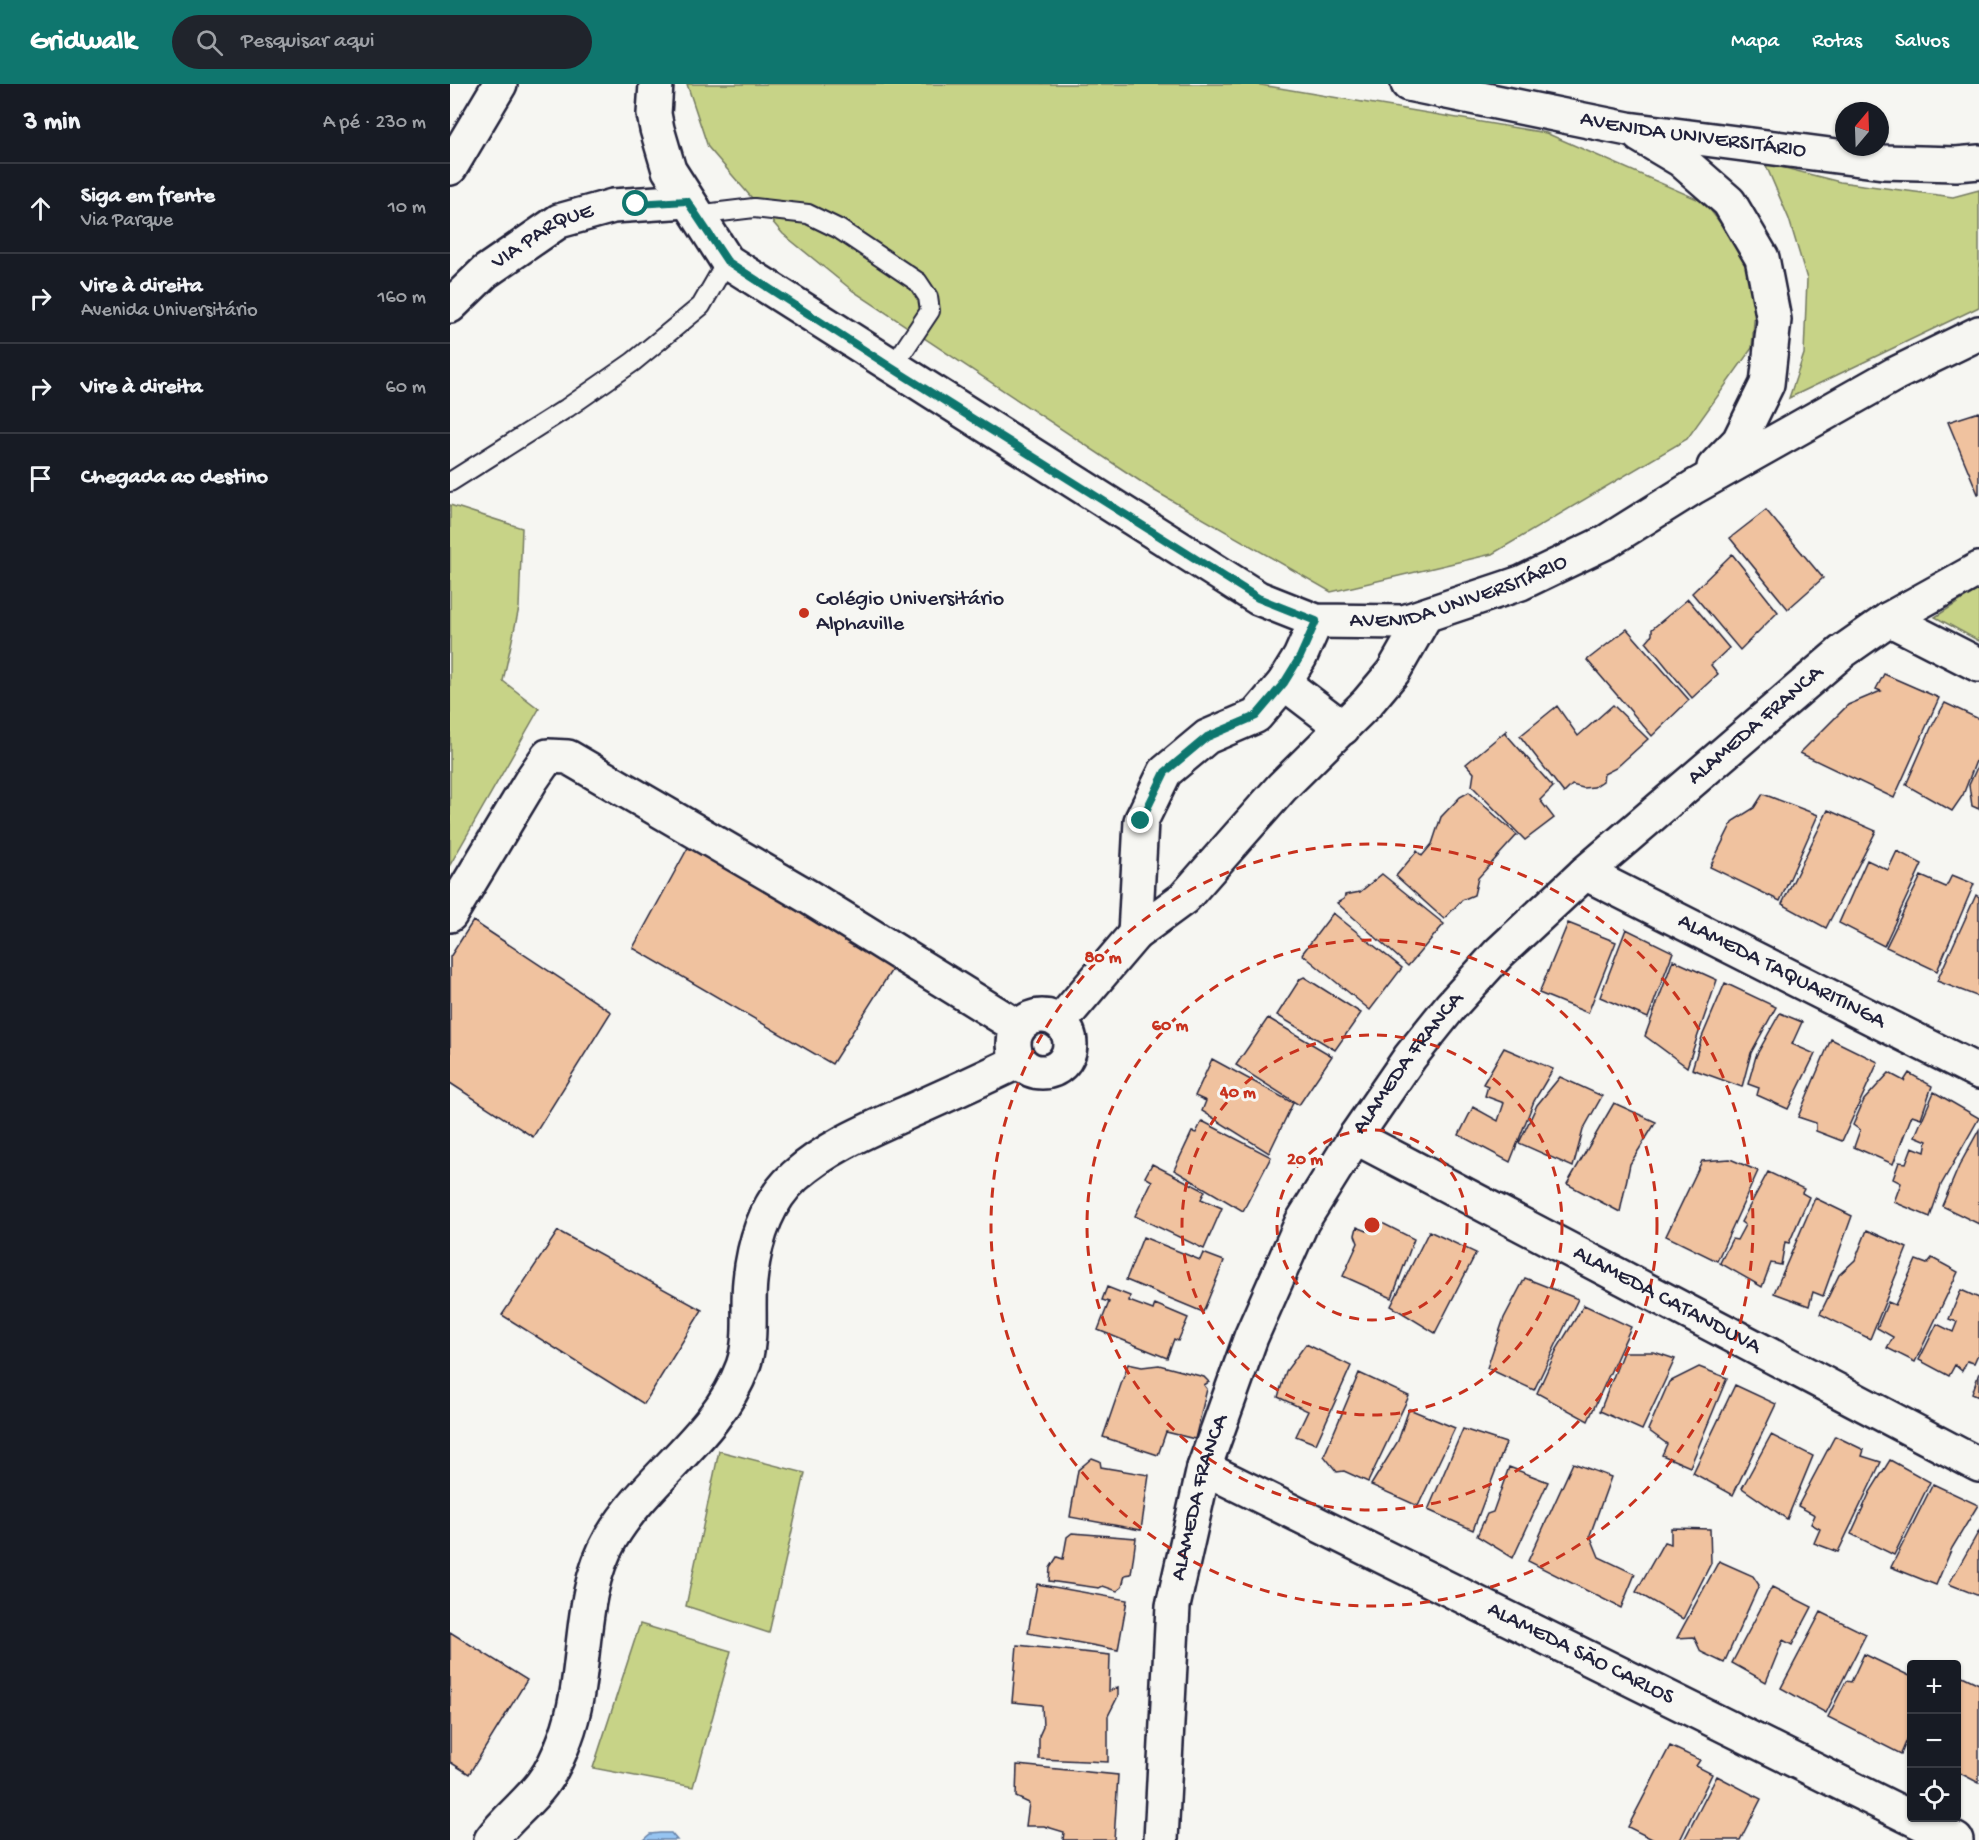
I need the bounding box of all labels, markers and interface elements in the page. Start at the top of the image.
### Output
search box [172,15,592,69]
text: Gridwalk [30,26,136,59]
icon: search [193,26,226,59]
text: Pesquisar aqui [241,29,375,55]
text: Mapa [1731,30,1779,55]
text: Rotas [1812,30,1862,55]
text: Salvos [1895,30,1949,55]
north arrow [1835,102,1889,156]
street label: AVENIDA UNIVERSITÁRIO [1578,107,1808,165]
text: 3 min [24,108,80,139]
text: A pé · 230 m [323,112,426,135]
text: Siga em frente [81,184,215,210]
route start [622,190,648,216]
icon: ahead [24,192,57,225]
text: 10 m [388,197,426,220]
street label: VIA PARQUE [486,199,598,277]
text: Via Parque [81,210,173,233]
text: Vire à direita [81,274,203,300]
icon: right [24,282,57,315]
text: 160 m [377,287,426,310]
text: Avenida Universitário [81,300,258,323]
icon: right [24,372,57,405]
text: Vire à direita [81,375,203,401]
text: 60 m [386,377,426,400]
icon: arrive [24,462,57,495]
text: Chegada ao destino [81,465,268,491]
street label: AVENIDA UNIVERSITÁRIO [1350,549,1572,635]
place label: Colégio Universitário Alphaville [816,587,1004,638]
marker: Colégio Universitário Alphaville [797,606,811,620]
street label: ALAMEDA FRANCA [1683,660,1830,791]
route end [1127,807,1153,833]
street label: ALAMEDA TAQUARITINGA [1673,909,1890,1036]
text: 80 m [1084,948,1122,969]
street label: ALAMEDA FRANCA [1348,986,1471,1140]
text: 60 m [1152,1016,1188,1037]
text: 40 m [1219,1083,1256,1104]
text: 20 m [1287,1150,1323,1171]
centre of rings [1362,1215,1382,1235]
street label: ALAMEDA CATANDUVA [1568,1241,1766,1361]
street label: ALAMEDA FRANCA [1166,1410,1235,1583]
street label: ALAMEDA SÃO CARLOS [1483,1597,1679,1712]
map controls [1907,1660,1961,1822]
button: + [1907,1660,1961,1714]
button: − [1907,1714,1961,1768]
button: locate [1907,1768,1961,1822]

